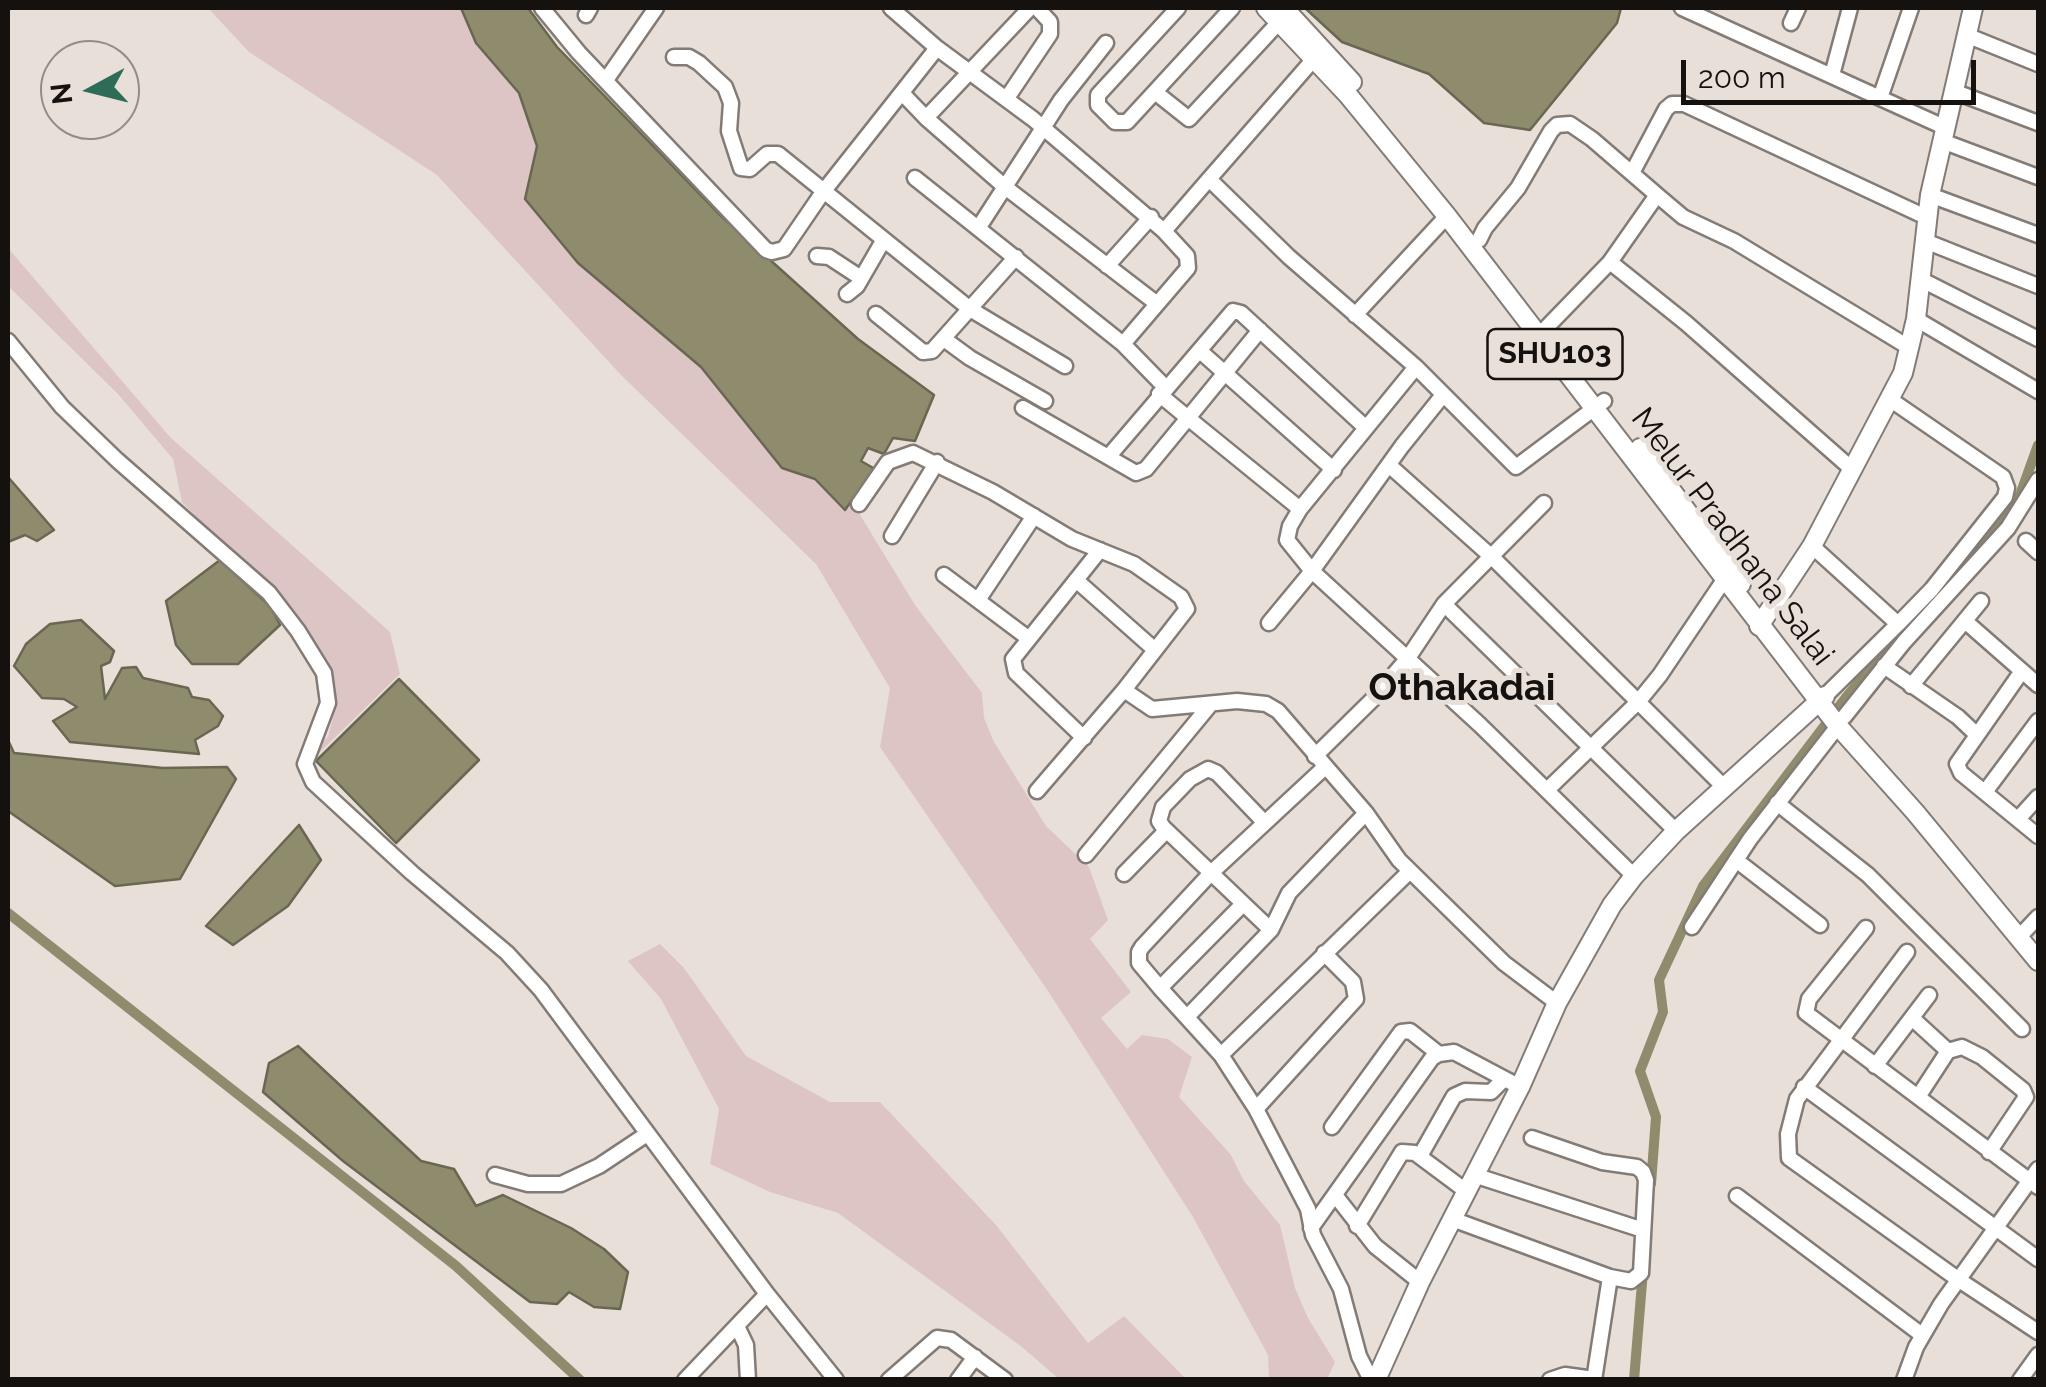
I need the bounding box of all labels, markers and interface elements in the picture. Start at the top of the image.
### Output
north arrow [40,40,140,140]
scale bar [1686,40,1981,102]
text: 200 m [1698,60,1786,95]
text: N [44,81,79,106]
road number: SHU103 [1488,329,1622,379]
street label: Melur Pradhana Salai [1623,401,1841,673]
district label: Othakadai [1369,666,1555,712]

